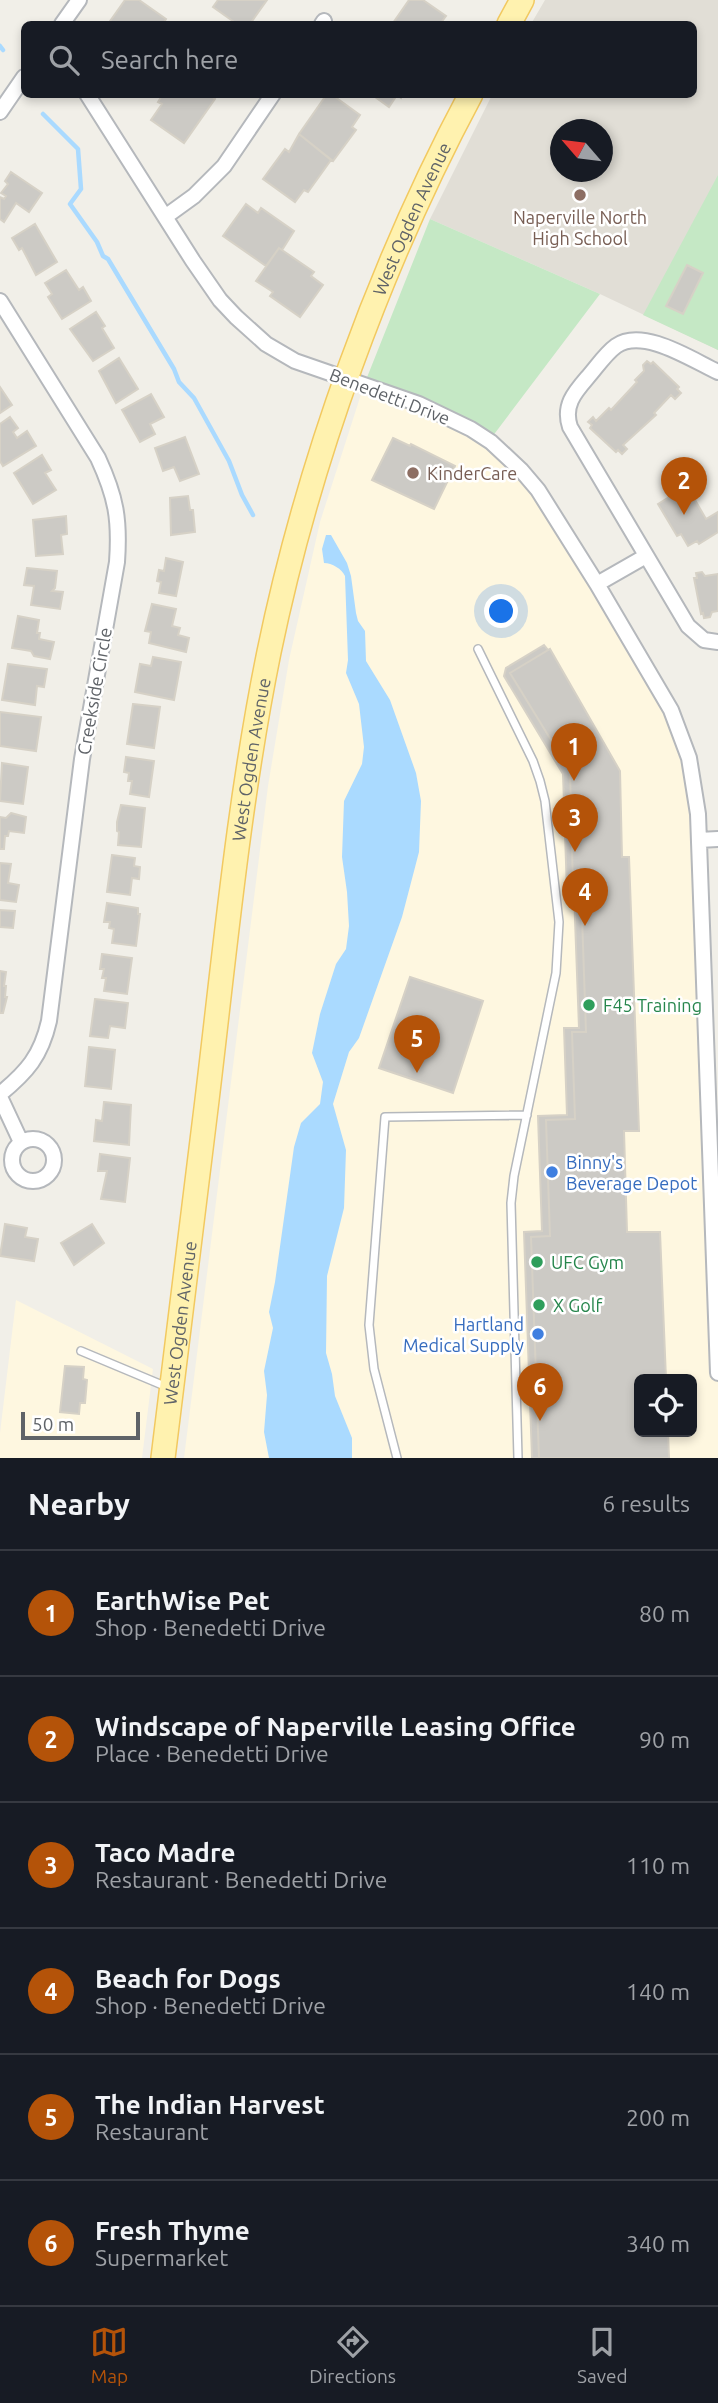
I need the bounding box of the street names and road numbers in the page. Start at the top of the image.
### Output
street label: West Ogden Avenue [369,139,454,298]
street label: Benedetti Drive [327,364,453,428]
street label: Creekside Circle [73,626,115,756]
street label: West Ogden Avenue [228,676,274,842]
street label: West Ogden Avenue [159,1240,200,1406]

